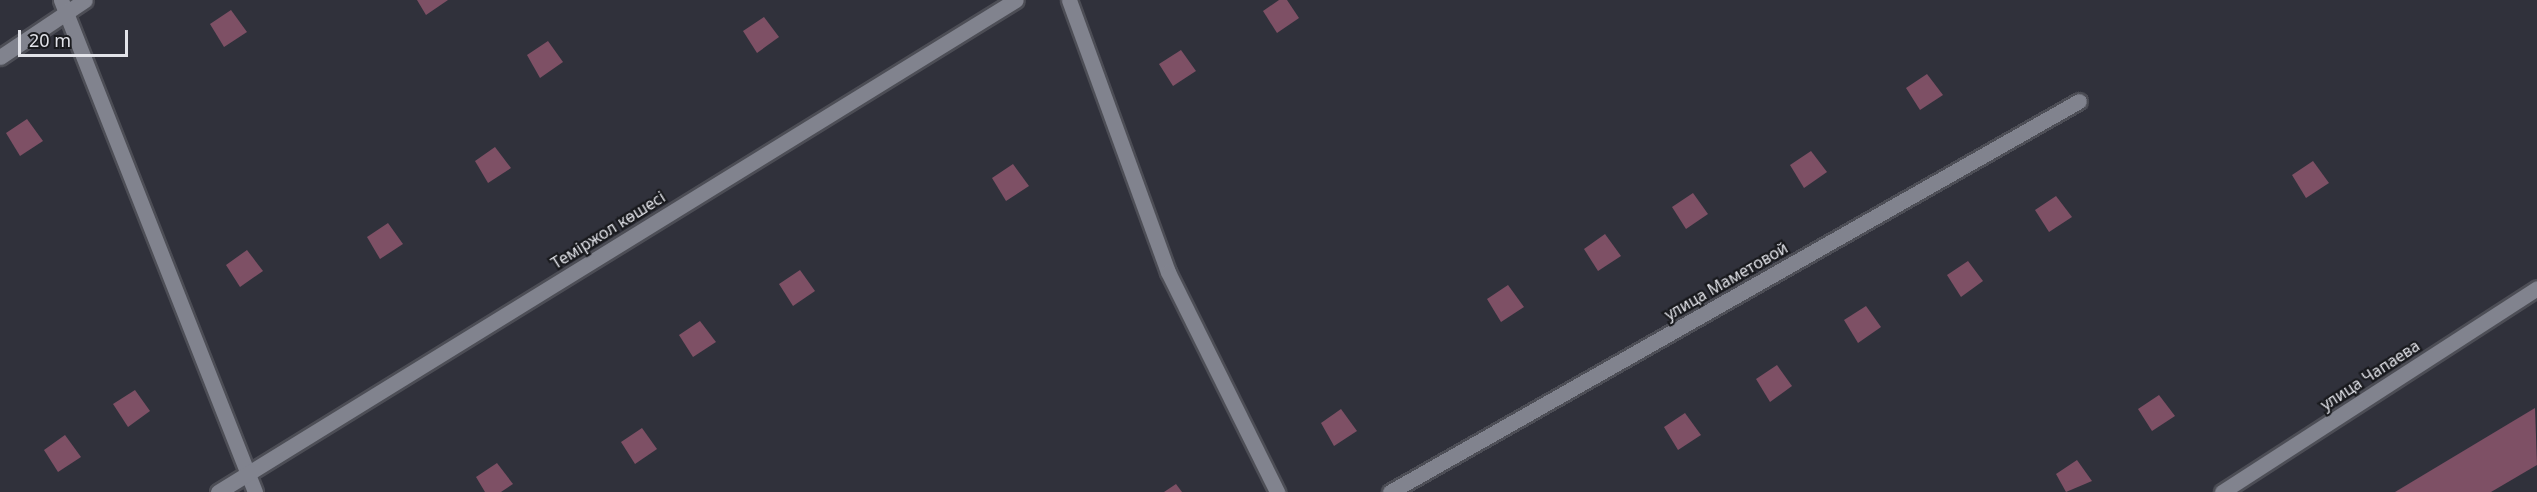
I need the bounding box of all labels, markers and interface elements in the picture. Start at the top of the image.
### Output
scale bar [21,18,130,56]
text: 20 m [29,28,71,52]
street label: Теміржол көшесі [547,187,669,273]
street label: улица Маметовой [1661,238,1791,324]
street label: улица Чапаева [2317,336,2423,414]

